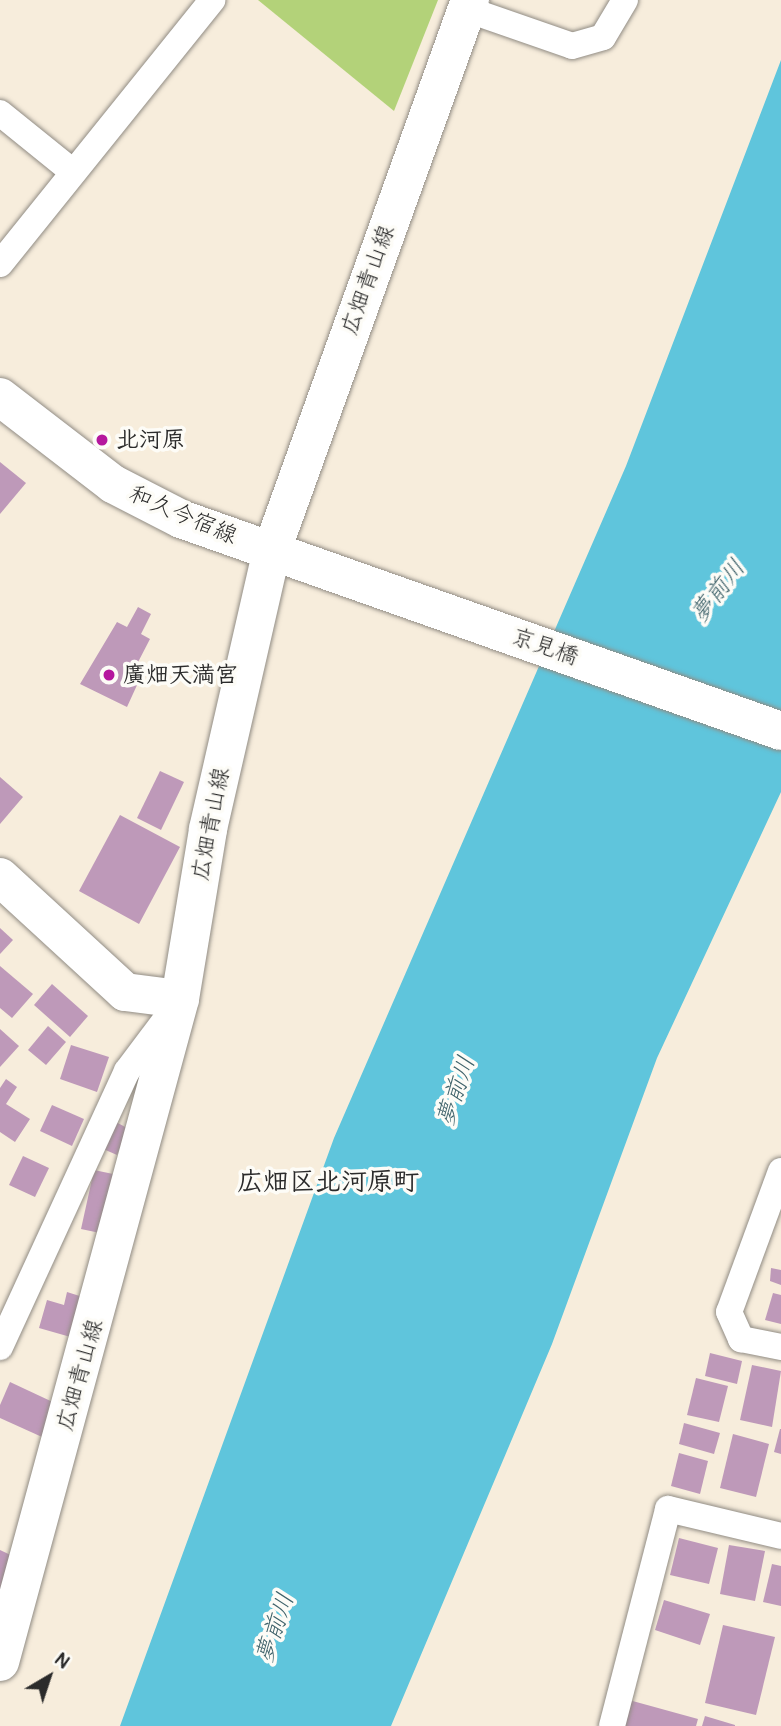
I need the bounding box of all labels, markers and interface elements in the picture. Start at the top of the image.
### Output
street label: 広畑青山線 [335,221,401,339]
place label: 北河原 [116,426,185,454]
marker: 北河原 [94,432,110,448]
street label: 和久今宿線 [125,480,241,550]
water label: 夢前川 [684,554,752,628]
street label: 京見橋 [508,623,582,671]
place label: 廣畑天満宮 [123,661,238,689]
marker: 廣畑天満宮 [101,667,117,683]
street label: 広畑青山線 [186,765,236,883]
water label: 夢前川 [431,1052,481,1130]
district label: 広畑区北河原町 [237,1167,419,1199]
street label: 広畑青山線 [51,1316,109,1434]
water label: 夢前川 [250,1589,300,1667]
north arrow [14,1642,84,1712]
text: N [50,1647,75,1674]

